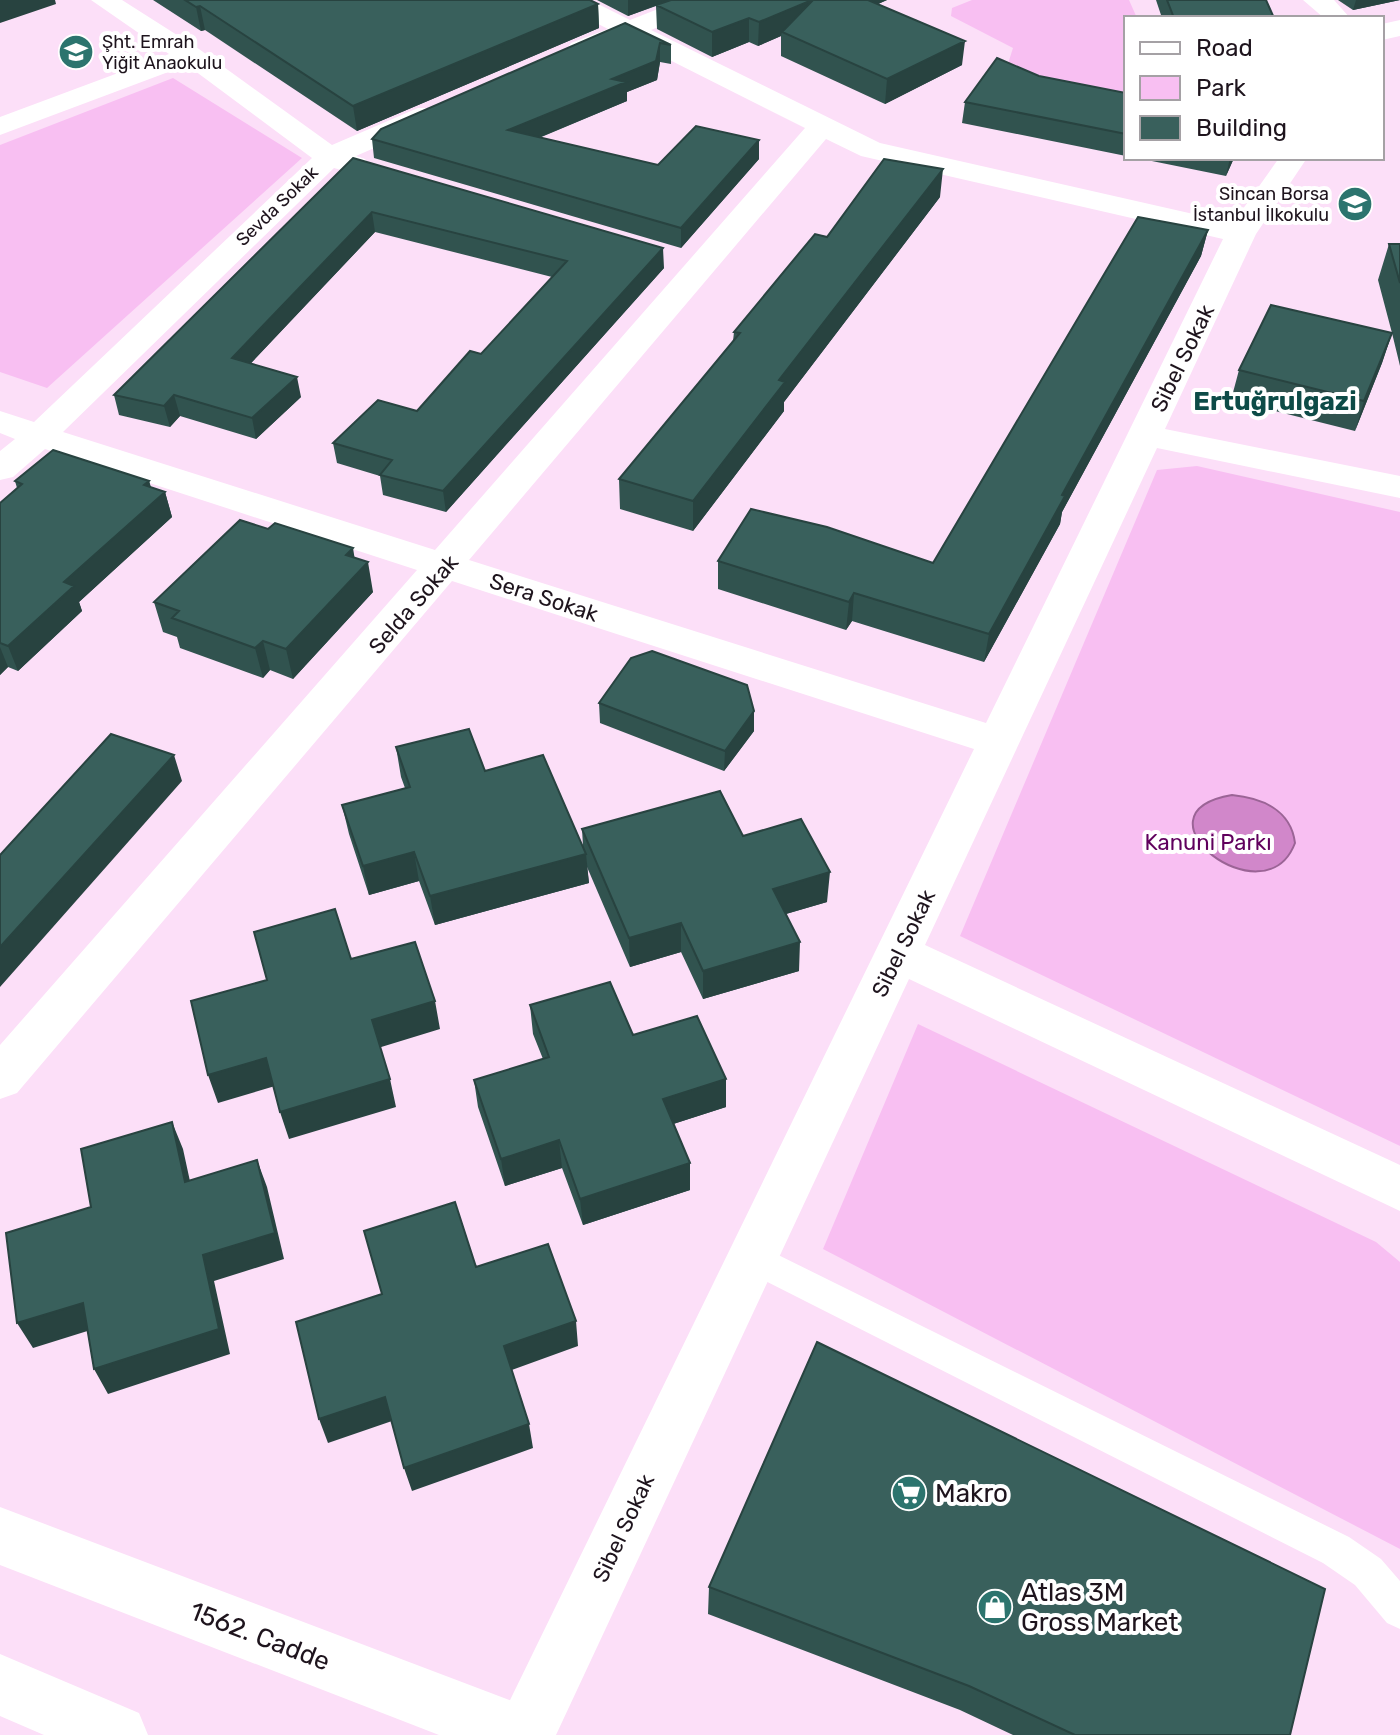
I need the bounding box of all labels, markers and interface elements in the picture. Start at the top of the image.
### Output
legend [1124,16,1384,160]
place label: Şht. Emrah Yiğit Anaokulu [102,31,222,74]
school or university icon: Şht. Emrah Yiğit Anaokulu [57,33,95,71]
text: Road [1196,34,1253,62]
text: Park [1196,74,1247,102]
text: Building [1196,114,1287,142]
street label: Sevda Sokak [231,161,323,251]
place label: Sincan Borsa İstanbul İlkokulu [1193,183,1329,226]
school or university icon: Sincan Borsa İstanbul İlkokulu [1336,185,1374,223]
street label: Sibel Sokak [1145,300,1220,416]
district label: Ertuğrulgazi [1193,386,1357,417]
street label: Selda Sokak [363,549,464,660]
street label: Sera Sokak [486,567,602,628]
park label: Kanuni Parkı [1145,829,1271,856]
street label: Sibel Sokak [866,885,941,1001]
street label: Sibel Sokak [587,1469,660,1587]
supermarket icon: Makro [890,1474,928,1512]
place label: Makro [935,1478,1008,1509]
place label: Atlas 3M Gross Market [1021,1577,1178,1638]
shop icon: Atlas 3M Gross Market [976,1588,1014,1626]
street label: 1562. Cadde [185,1596,334,1677]

